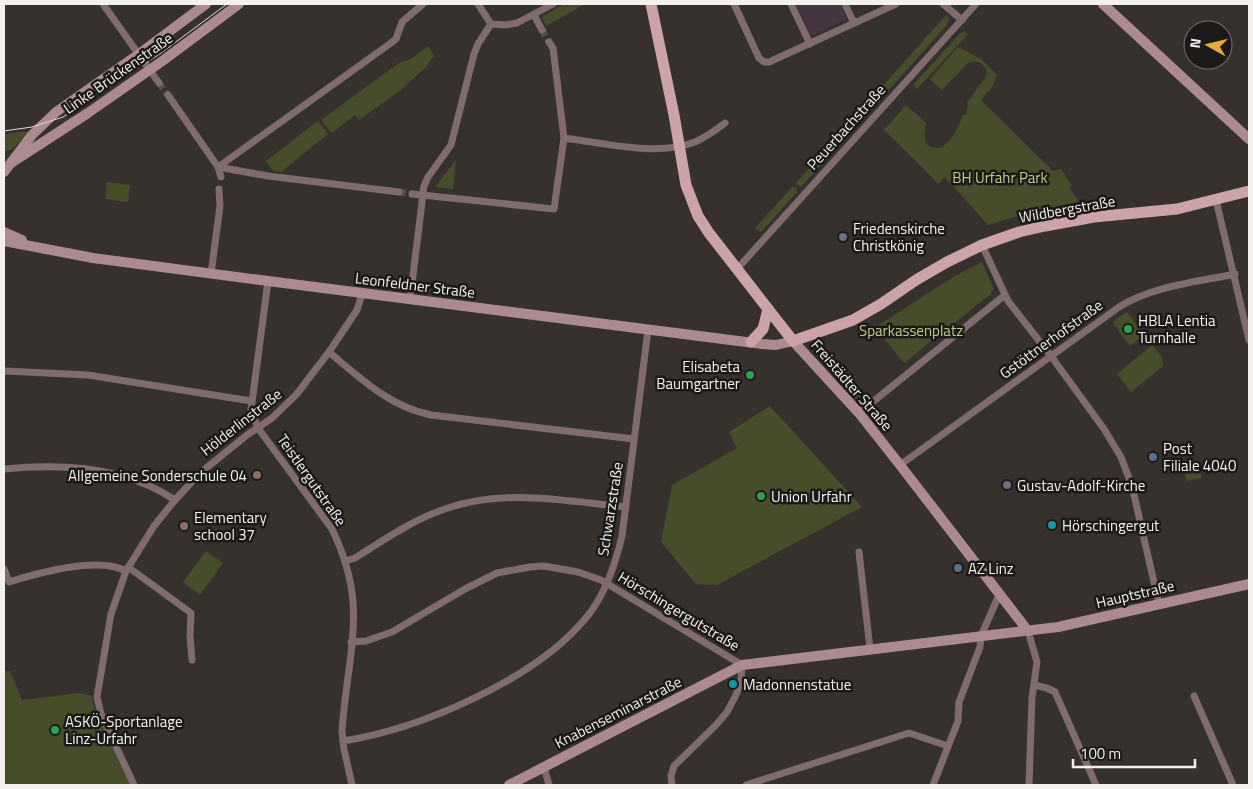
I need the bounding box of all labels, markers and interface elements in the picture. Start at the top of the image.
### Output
north arrow [1183,20,1233,70]
street label: Linke Brückenstraße [59,27,177,119]
text: N [1184,37,1206,49]
street label: Peuerbachstraße [801,79,891,175]
park label: BH Urfahr Park [952,166,1048,189]
street label: Wildbergstraße [1017,189,1117,229]
place label: Friedenskirche Christkönig [853,217,945,257]
marker: Friedenskirche Christkönig [837,231,849,243]
street label: Leonfeldner Straße [354,266,476,304]
street label: Gstöttnerhofstraße [995,294,1107,384]
place label: HBLA Lentia Turnhalle [1138,309,1216,349]
park label: Sparkassenplatz [859,319,963,342]
marker: HBLA Lentia Turnhalle [1122,323,1134,335]
street label: Freistädter Straße [806,334,898,436]
place label: Elisabeta Baumgartner [656,355,740,395]
marker: Elisabeta Baumgartner [744,369,756,381]
street label: Hölderlinstraße [195,383,287,461]
street label: Teistlergutstraße [272,429,352,531]
place label: Post Filiale 4040 [1163,437,1236,477]
marker: Post Filiale 4040 [1147,451,1159,463]
street label: Schwarzstraße [591,460,629,558]
place label: Allgemeine Sonderschule 04 [68,464,247,487]
marker: Allgemeine Sonderschule 04 [251,469,263,481]
place label: Gustav-Adolf-Kirche [1017,474,1145,497]
marker: Gustav-Adolf-Kirche [1001,479,1013,491]
place label: Union Urfahr [771,485,852,508]
marker: Union Urfahr [755,490,767,502]
place label: Elementary school 37 [194,506,267,546]
place label: Hörschingergut [1062,514,1160,537]
marker: Hörschingergut [1046,519,1058,531]
marker: Elementary school 37 [178,520,190,532]
place label: AZ Linz [968,557,1014,580]
marker: AZ Linz [952,562,964,574]
street label: Hörschingergutstraße [614,565,744,657]
street label: Hauptstraße [1093,574,1177,614]
street label: Knabenseminarstraße [550,670,686,754]
place label: Madonnenstatue [743,673,851,696]
marker: Madonnenstatue [727,678,739,690]
place label: ASKÖ-Sportanlage Linz-Urfahr [65,710,183,750]
marker: ASKÖ-Sportanlage Linz-Urfahr [49,724,61,736]
scale bar [1073,736,1196,768]
text: 100 m [1080,742,1121,765]

